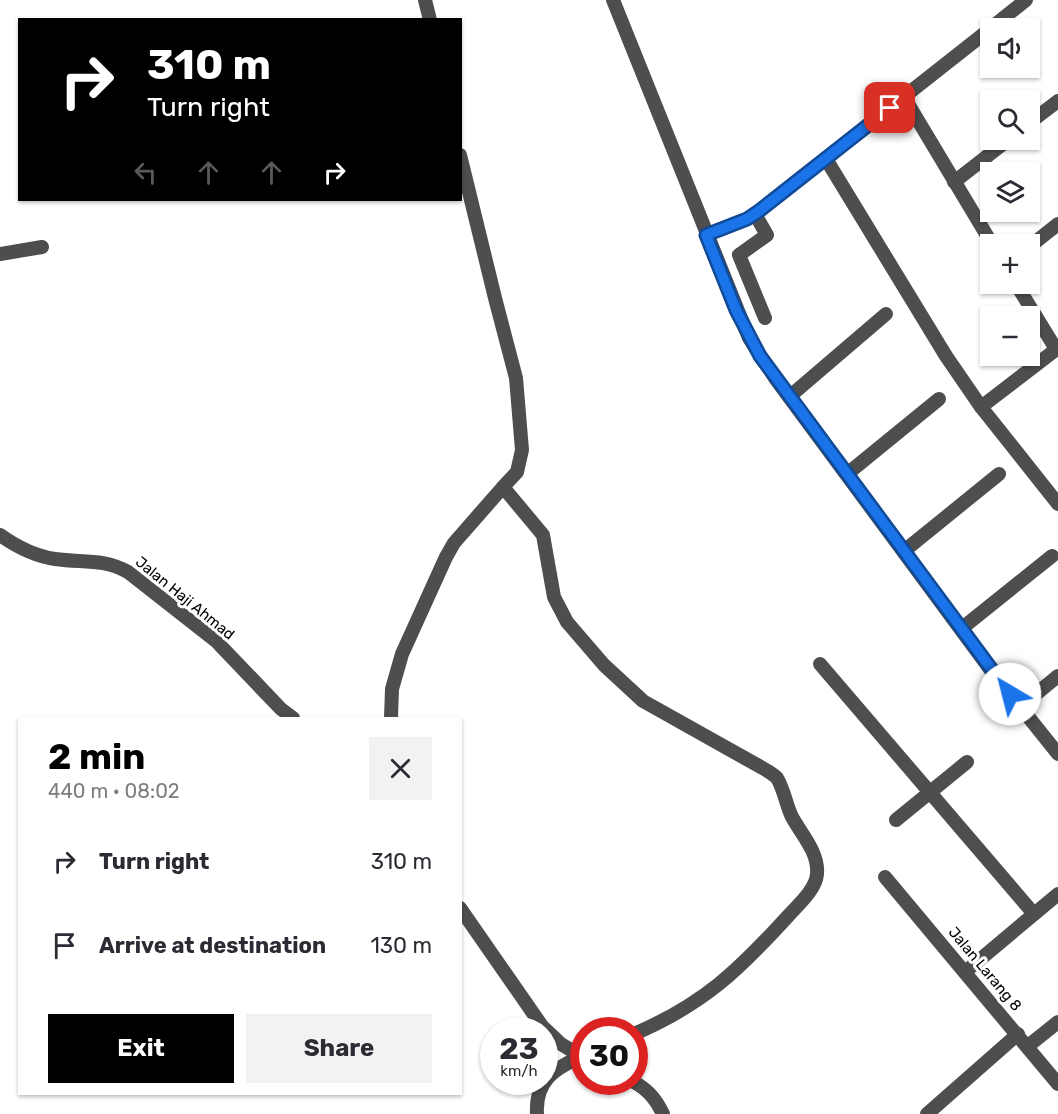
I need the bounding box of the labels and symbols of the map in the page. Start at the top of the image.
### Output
pin [864,82,915,133]
street label: Jalan Haji Ahmad [132,553,238,643]
position arrow [978,662,1042,726]
street label: Jalan Larang 8 [945,923,1025,1015]
speed limit sign: 30 [570,1017,648,1095]

